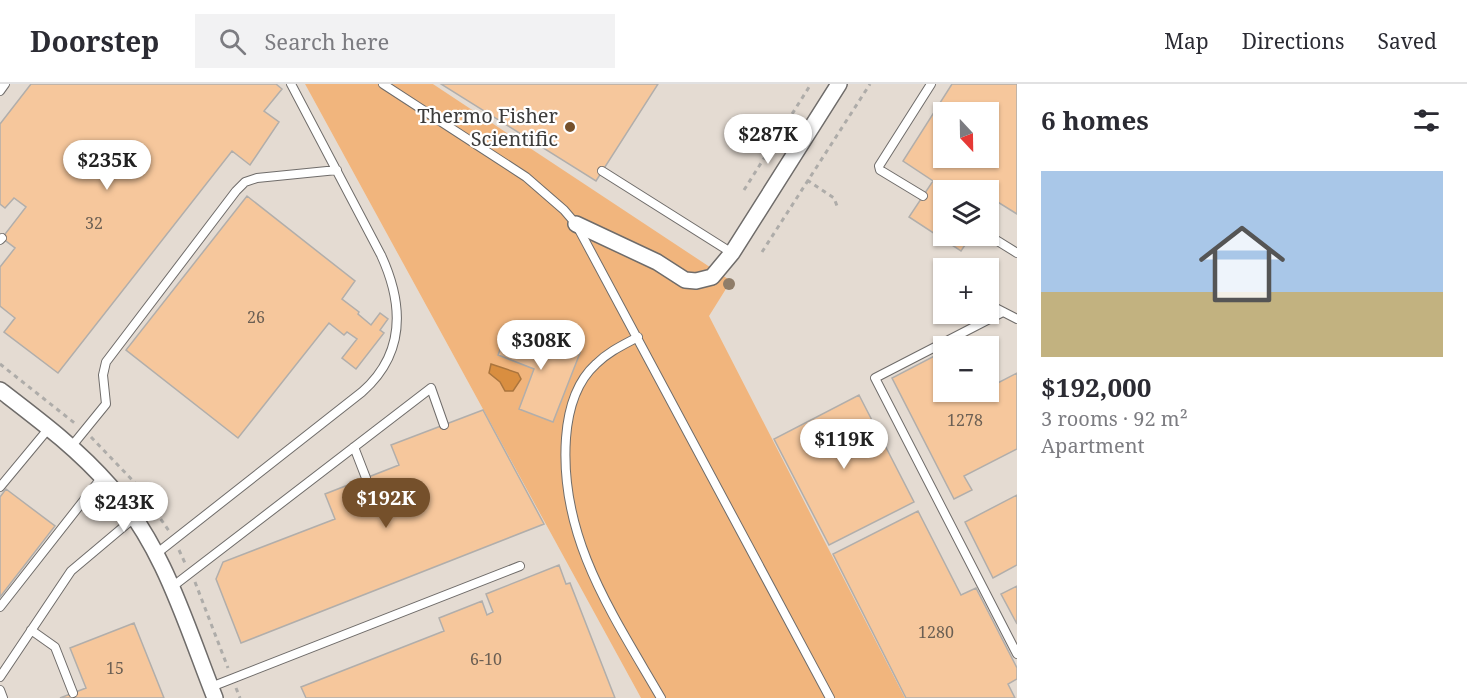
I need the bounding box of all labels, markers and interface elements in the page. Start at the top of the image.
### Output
search box [195,14,615,68]
text: Doorstep [30,22,159,60]
icon: search [216,25,249,58]
text: Search here [264,26,389,56]
text: Map [1164,27,1209,55]
text: Directions [1242,27,1344,55]
text: Saved [1377,27,1437,55]
place label: Thermo Fisher Scientific [417,102,559,152]
north arrow [933,102,999,168]
map controls [933,102,999,402]
text: 6 homes [1041,102,1149,138]
icon: filters [1410,104,1443,137]
pin: $287K [726,114,810,165]
marker: Thermo Fisher Scientific [563,120,577,134]
text: $287K [738,120,798,147]
pin: $235K [65,140,149,191]
text: $235K [77,146,137,173]
button: layers [933,180,999,246]
icon: home [1188,210,1296,318]
house number: 32 [85,212,103,234]
button: + [933,258,999,324]
house number: 26 [247,306,265,328]
pin: $308K [499,320,583,371]
text: $308K [511,326,571,353]
button: − [933,336,999,402]
text: $192,000 [1041,369,1151,405]
text: 3 rooms · 92 m² [1041,405,1188,432]
house number: 1278 [947,409,983,431]
pin: $119K [802,419,886,470]
text: $119K [814,425,874,452]
text: Apartment [1041,432,1145,459]
pin: $192K [344,478,428,529]
pin: $243K [82,482,166,533]
text: $192K [356,484,416,511]
text: $243K [94,488,154,515]
house number: 1280 [918,621,954,643]
house number: 6-10 [470,648,502,670]
house number: 15 [106,657,124,679]

